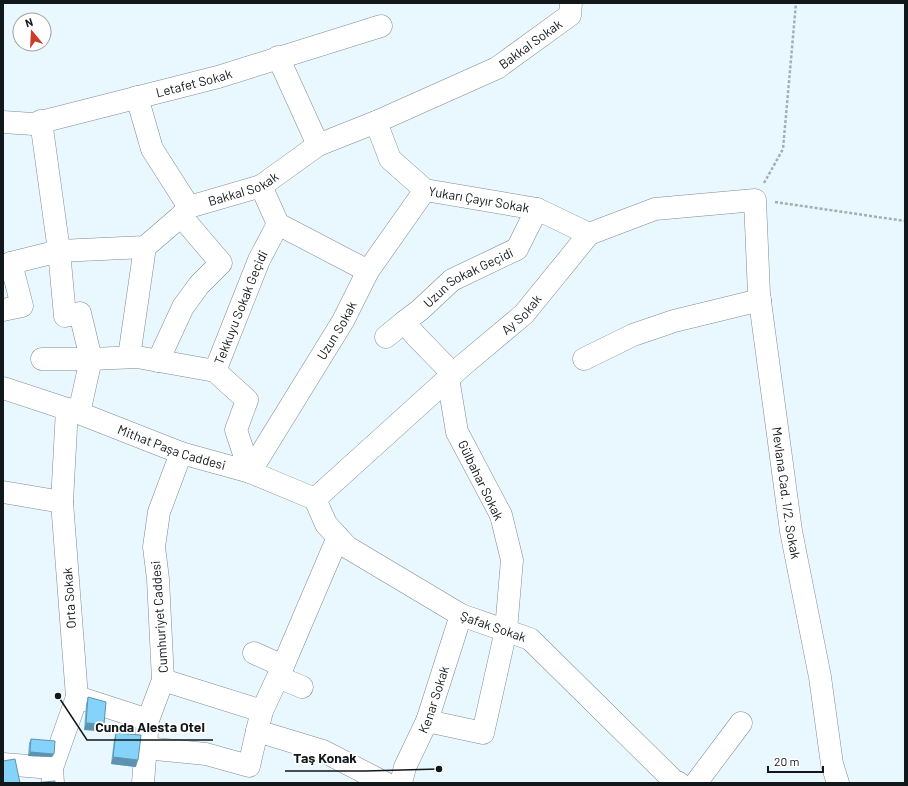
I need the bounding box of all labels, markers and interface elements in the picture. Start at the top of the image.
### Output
north arrow [12,12,52,52]
text: N [23,15,34,29]
street label: Bakkal Sokak [496,15,565,72]
street label: Letafet Sokak [154,65,234,101]
street label: Bakkal Sokak [206,168,282,209]
street label: Yukarı Çayır Sokak [427,183,531,216]
street label: Uzun Sokak Geçidi [420,244,516,311]
street label: Tekkuyu Sokak Geçidi [210,248,271,367]
street label: Ay Sokak [498,291,545,338]
street label: Uzun Sokak [313,298,360,363]
street label: Mithat Paşa Caddesi [116,421,228,473]
street label: Mevlana Cad. 1/2. Sokak [769,426,804,561]
street label: Gülbahar Sokak [455,437,507,523]
street label: Cumhuriyet Caddesi [147,560,171,674]
street label: Orta Sokak [59,566,79,629]
street label: Şafak Sokak [458,607,529,645]
street label: Kenar Sokak [414,663,452,736]
callout: Cunda Alesta Otel [87,714,213,740]
text: Cunda Alesta Otel [95,718,205,735]
callout: Taş Konak [285,745,365,771]
scale bar [768,748,823,774]
text: Taş Konak [293,749,357,766]
text: 20 m [774,754,800,768]

